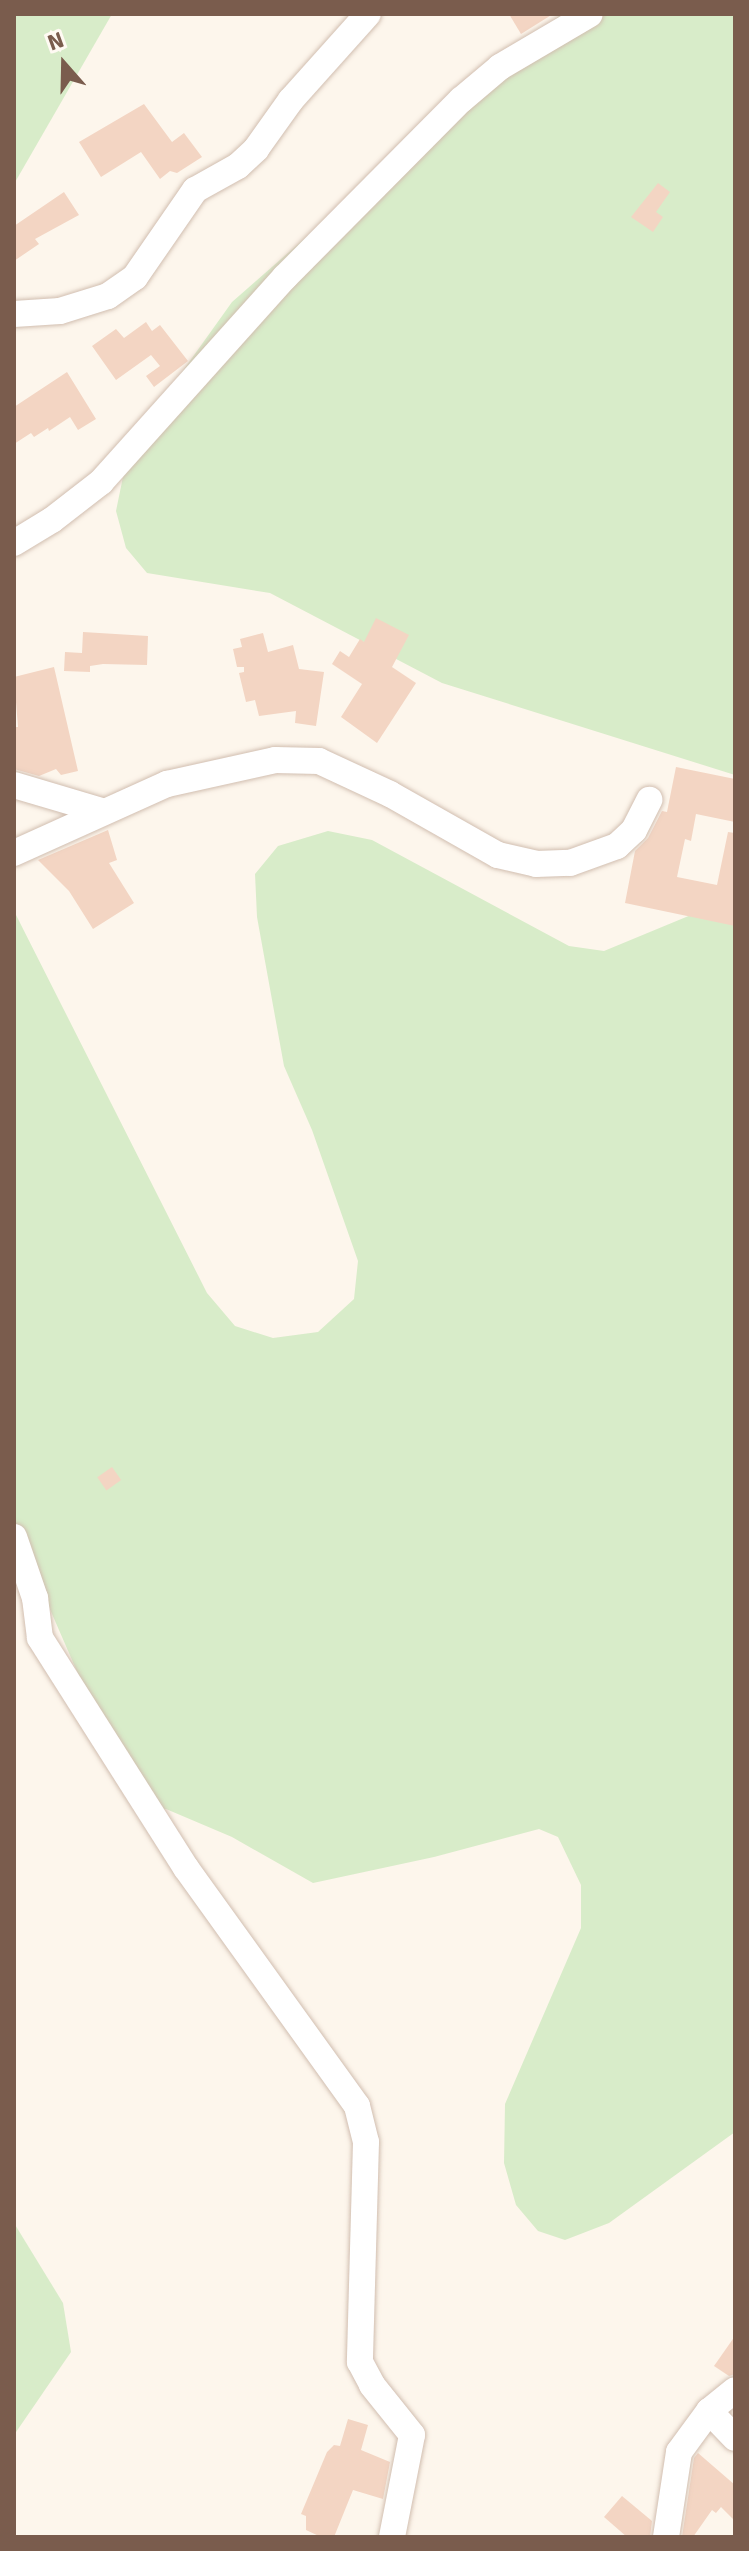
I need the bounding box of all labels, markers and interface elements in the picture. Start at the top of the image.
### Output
north arrow [24,24,104,104]
text: N [44,26,67,56]

